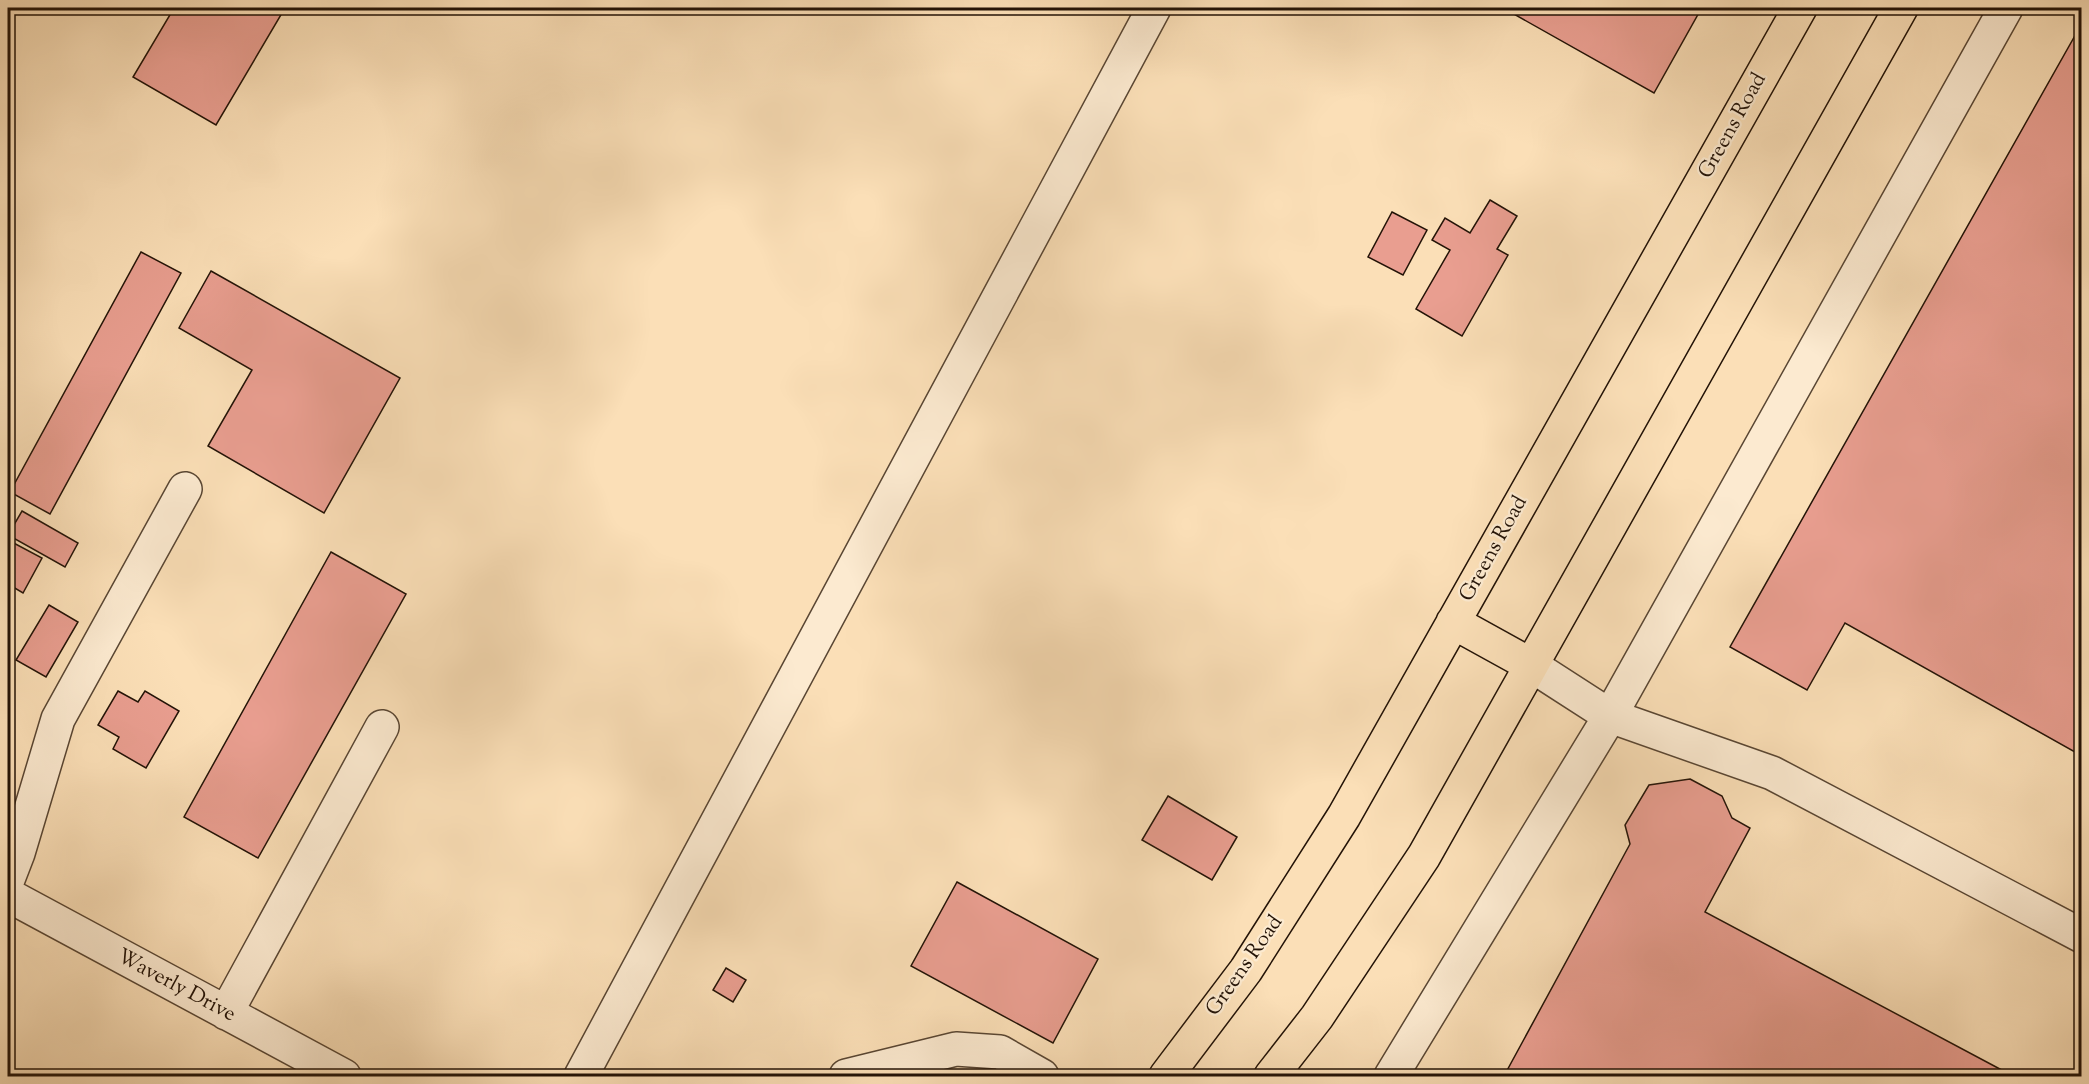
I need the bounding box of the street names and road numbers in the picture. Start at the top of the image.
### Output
street label: Greens Road [1692,67,1775,184]
street label: Greens Road [1453,490,1536,607]
street label: Greens Road [1199,909,1291,1023]
street label: Waverly Drive [111,942,241,1030]

